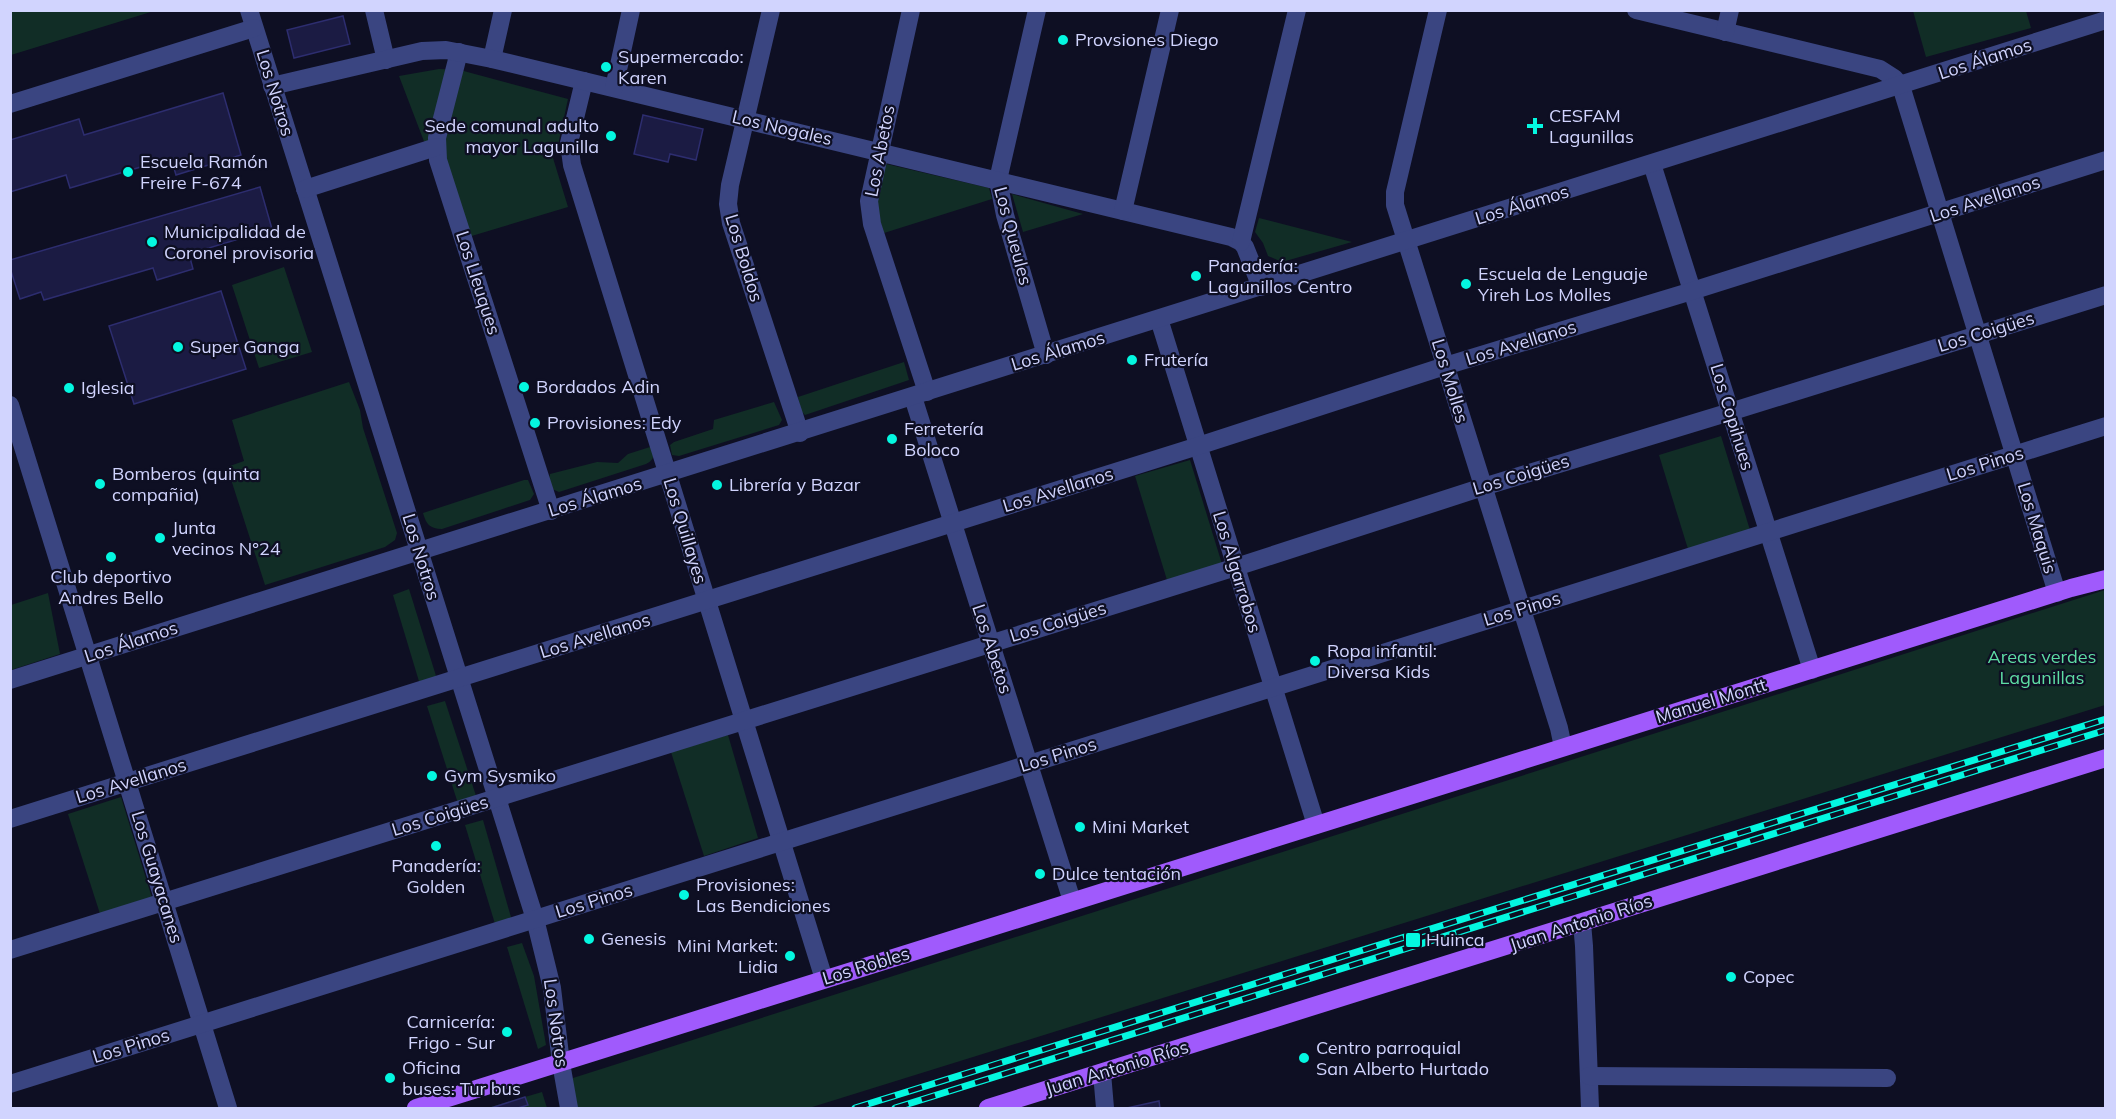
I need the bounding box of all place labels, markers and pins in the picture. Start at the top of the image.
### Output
place label: Provsiones Diego [1075,28,1219,51]
marker: Provsiones Diego [1056,33,1070,47]
place label: Supermercado: Karen [618,45,744,89]
marker: Supermercado: Karen [599,60,613,74]
place label: CESFAM Lagunillas [1549,104,1634,148]
place label: Sede comunal adulto mayor Lagunilla [424,114,599,158]
marker: CESFAM Lagunillas [1526,117,1544,135]
marker: Sede comunal adulto mayor Lagunilla [604,129,618,143]
place label: Escuela Ramón Freire F-674 [140,150,268,194]
marker: Escuela Ramón Freire F-674 [121,165,135,179]
place label: Municipalidad de Coronel provisoria [164,220,314,264]
marker: Municipalidad de Coronel provisoria [145,235,159,249]
place label: Panadería: Lagunillos Centro [1208,254,1352,298]
place label: Escuela de Lenguaje Yireh Los Molles [1477,262,1648,306]
marker: Panadería: Lagunillos Centro [1189,269,1203,283]
marker: Escuela de Lenguaje Yireh Los Molles [1459,277,1473,291]
place label: Super Ganga [190,335,300,358]
marker: Super Ganga [171,340,185,354]
place label: Frutería [1144,348,1208,371]
marker: Frutería [1125,353,1139,367]
place label: Bordados Adin [536,375,660,398]
place label: Iglesia [81,376,135,399]
marker: Bordados Adin [517,380,531,394]
marker: Iglesia [62,381,76,395]
place label: Provisiones: Edy [547,411,682,434]
marker: Provisiones: Edy [528,416,542,430]
place label: Ferretería Boloco [904,417,984,461]
marker: Ferretería Boloco [885,432,899,446]
place label: Bomberos (quinta compañia) [112,462,260,506]
place label: Librería y Bazar [729,473,861,496]
marker: Bomberos (quinta compañia) [93,477,107,491]
marker: Librería y Bazar [710,478,724,492]
place label: Junta vecinos N°24 [172,516,281,560]
marker: Junta vecinos N°24 [153,531,167,545]
marker: Club deportivo Andres Bello [104,550,118,564]
place label: Club deportivo Andres Bello [50,565,172,609]
place label: Ropa infantil: Diversa Kids [1327,639,1437,683]
marker: Ropa infantil: Diversa Kids [1308,654,1322,668]
place label: Gym Sysmiko [444,764,556,787]
marker: Gym Sysmiko [425,769,439,783]
place label: Mini Market [1092,815,1189,838]
marker: Mini Market [1073,820,1087,834]
marker: Panadería: Golden [429,839,443,853]
place label: Panadería: Golden [391,854,481,898]
place label: Dulce tentación [1052,862,1181,885]
marker: Dulce tentación [1033,867,1047,881]
place label: Provisiones: Las Bendiciones [696,873,831,917]
marker: Provisiones: Las Bendiciones [677,888,691,902]
place label: Genesis [601,927,667,950]
place label: Huinca [1426,928,1485,951]
marker: Huinca [1404,931,1422,949]
marker: Genesis [582,932,596,946]
place label: Mini Market: Lidia [677,934,778,978]
marker: Mini Market: Lidia [783,949,797,963]
place label: Copec [1743,965,1795,988]
marker: Copec [1724,970,1738,984]
place label: Carnicería: Frigo - Sur [407,1010,495,1054]
marker: Carnicería: Frigo - Sur [500,1025,514,1039]
place label: Centro parroquial San Alberto Hurtado [1316,1036,1489,1080]
marker: Centro parroquial San Alberto Hurtado [1297,1051,1311,1065]
place label: Oficina buses: Tur bus [402,1056,521,1100]
marker: Oficina buses: Tur bus [383,1071,397,1085]

